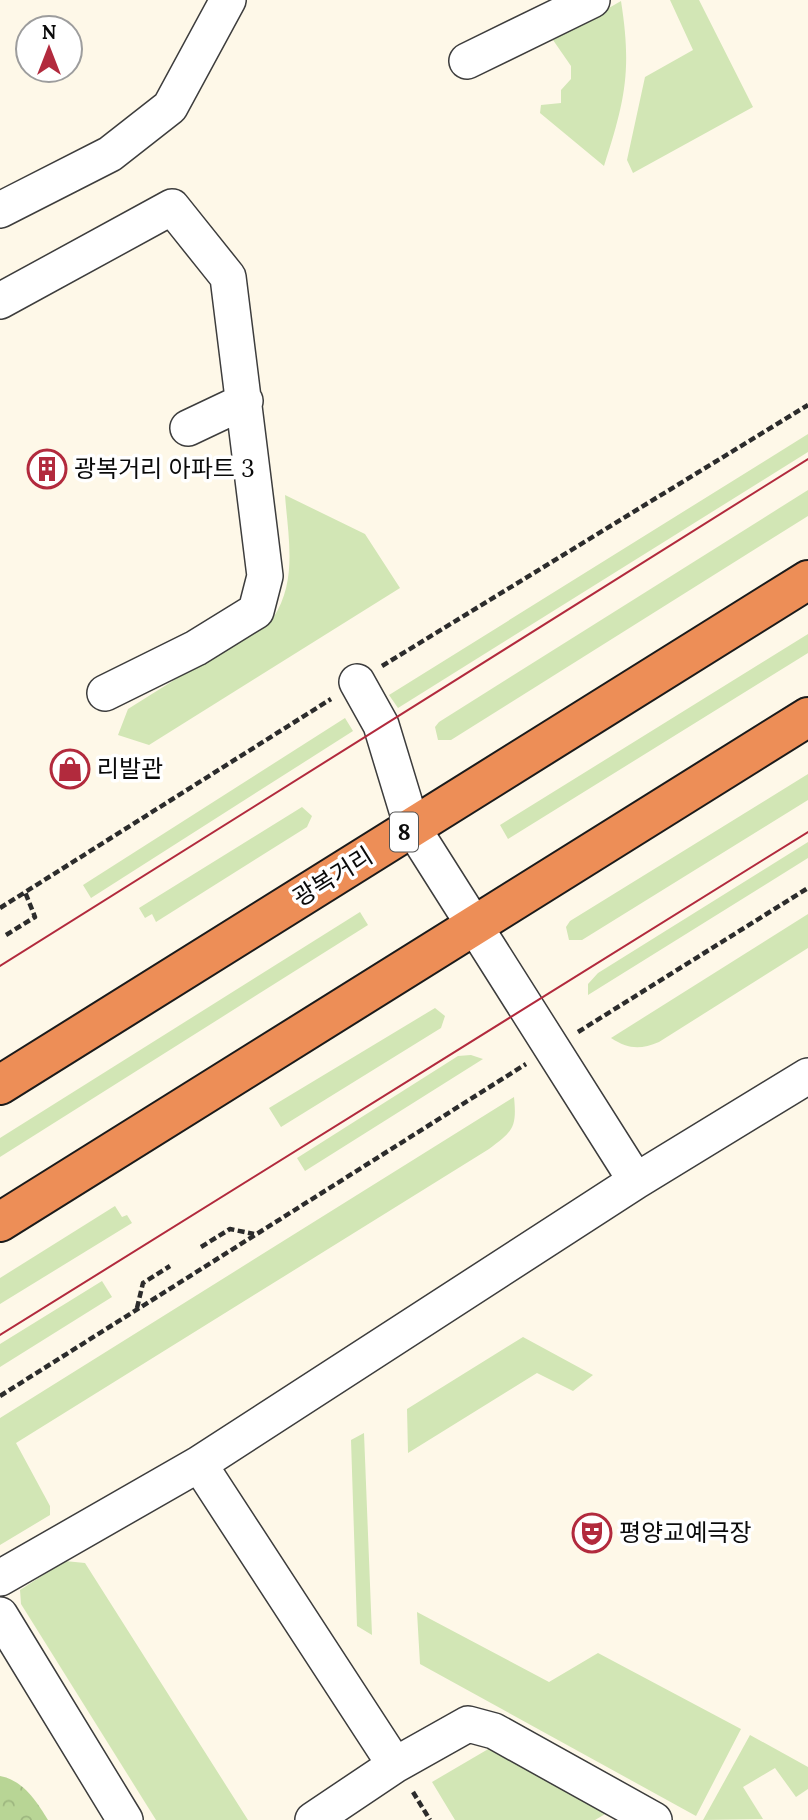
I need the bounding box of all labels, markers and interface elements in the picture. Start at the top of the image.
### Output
north arrow [14,14,84,84]
text: N [42,20,57,44]
building icon: 광복거리 아파트 3 [26,448,68,490]
place label: 광복거리 아파트 3 [74,453,255,484]
shop icon: 리발관 [49,748,91,790]
place label: 리발관 [97,753,163,784]
road number: 8 [390,812,418,852]
street label: 광복거리 [287,840,378,913]
theatre icon: 평양교예극장 [571,1512,613,1554]
place label: 평양교예극장 [619,1517,751,1548]

